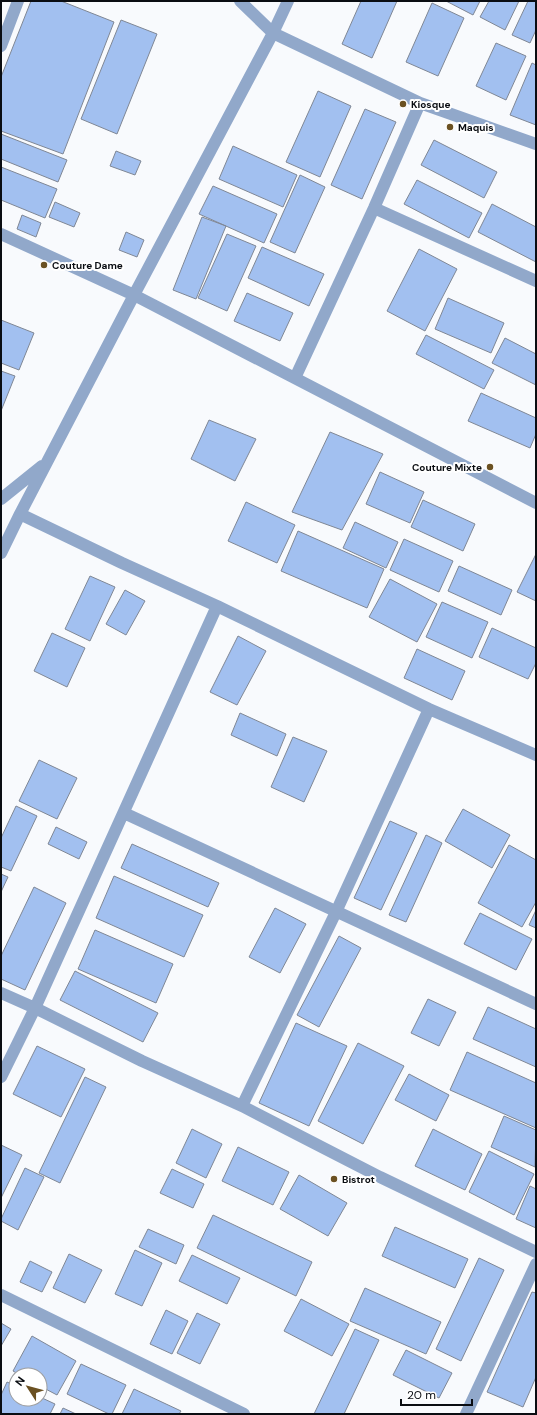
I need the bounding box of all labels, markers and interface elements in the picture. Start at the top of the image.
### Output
place label: Kiosque [411,98,450,111]
marker: Kiosque [398,99,408,109]
place label: Maquis [458,121,494,134]
marker: Maquis [445,122,455,132]
place label: Couture Dame [52,259,123,272]
marker: Couture Dame [39,260,49,270]
place label: Couture Mixte [412,461,482,474]
marker: Couture Mixte [485,462,495,472]
place label: Bistrot [342,1173,375,1186]
marker: Bistrot [329,1174,339,1184]
north arrow [8,1367,48,1407]
text: N [12,1374,28,1388]
scale bar [401,1381,472,1407]
text: 20 m [407,1387,436,1403]

